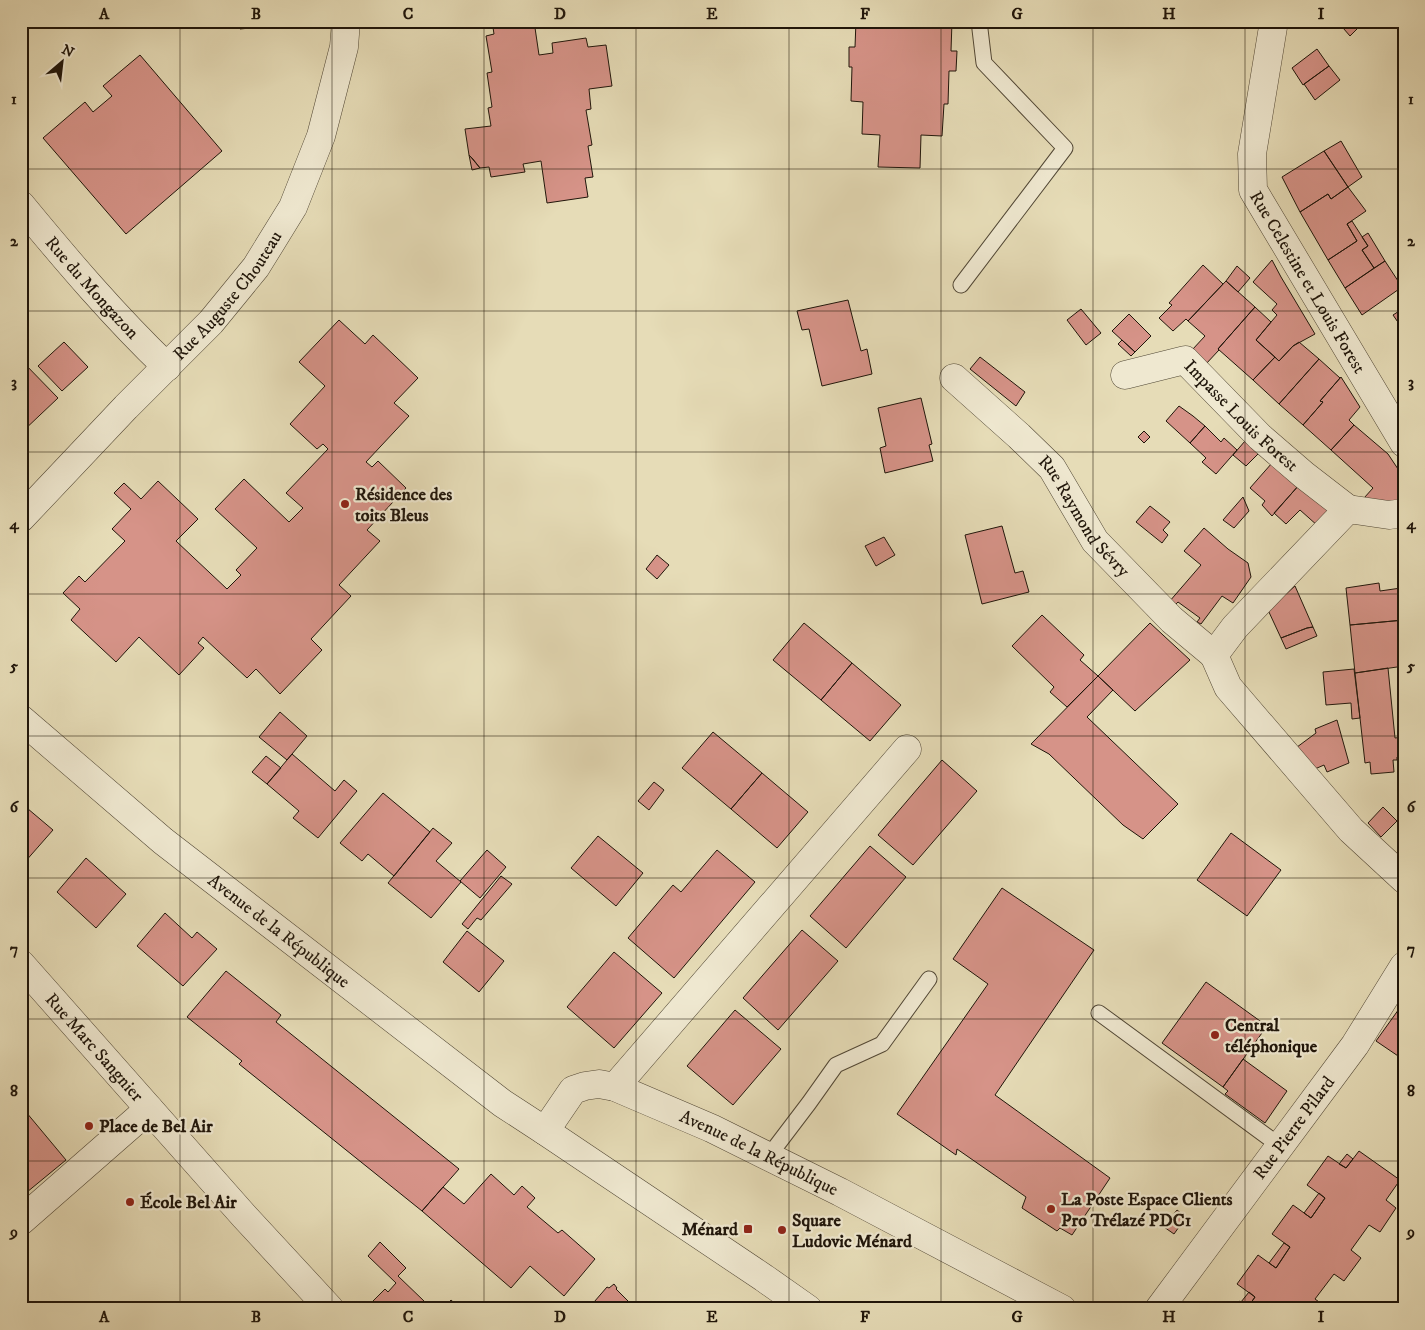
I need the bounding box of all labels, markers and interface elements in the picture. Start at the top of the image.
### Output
text: A [98,4,110,24]
text: B [251,4,261,24]
text: C [403,4,413,24]
text: D [554,4,566,24]
text: E [706,4,718,24]
text: F [860,4,870,24]
text: G [1011,4,1023,24]
text: H [1162,4,1176,24]
text: I [1318,4,1325,24]
north arrow [38,38,88,88]
text: N [58,41,77,62]
text: 1 [11,89,17,109]
text: 1 [1408,89,1414,109]
street label: Rue Celestine et Louis Forest [1244,187,1370,378]
street label: Rue Auguste Chouteau [169,227,288,366]
text: 2 [10,231,19,251]
text: 2 [1407,231,1416,251]
street label: Rue du Mongazon [40,232,143,345]
street label: Impasse Louis Forest [1179,356,1302,477]
text: 3 [11,372,17,392]
text: 3 [1408,372,1414,392]
street label: Rue Raymond Sévry [1033,451,1134,582]
place label: Résidence des toits Bleus [355,484,452,527]
marker: Résidence des toits Bleus [339,498,351,510]
text: 4 [8,514,19,534]
text: 4 [1405,514,1416,534]
text: 5 [9,656,18,676]
text: 5 [1406,656,1415,676]
text: 6 [10,797,20,817]
text: 6 [1407,797,1417,817]
street label: Avenue de la République [203,870,354,993]
text: 7 [10,939,18,959]
text: 7 [1407,939,1415,959]
street label: Rue Marc Sangnier [40,989,148,1107]
place label: Central téléphonique [1225,1015,1318,1058]
marker: Central téléphonique [1209,1029,1221,1041]
street label: Rue Pierre Pilard [1249,1072,1340,1184]
text: 8 [10,1081,18,1101]
text: 8 [1407,1081,1415,1101]
street label: Avenue de la République [676,1106,841,1201]
place label: Place de Bel Air [99,1116,213,1138]
marker: Place de Bel Air [83,1120,95,1132]
place label: La Poste Espace Clients Pro Trélazé PDC1 [1061,1189,1233,1232]
place label: École Bel Air [140,1191,237,1214]
marker: École Bel Air [124,1196,136,1208]
marker: La Poste Espace Clients Pro Trélazé PDC1 [1045,1203,1057,1215]
place label: Square Ludovic Ménard [792,1210,913,1253]
place label: Ménard [682,1219,739,1241]
text: 9 [9,1222,18,1242]
text: 9 [1406,1222,1415,1242]
marker: Ménard [742,1223,754,1235]
marker: Square Ludovic Ménard [776,1224,788,1236]
text: A [98,1307,110,1327]
text: B [251,1307,261,1327]
text: C [403,1307,413,1327]
text: D [554,1307,566,1327]
text: E [706,1307,718,1327]
text: F [860,1307,870,1327]
text: G [1011,1307,1023,1327]
text: H [1162,1307,1176,1327]
text: I [1318,1307,1325,1327]

